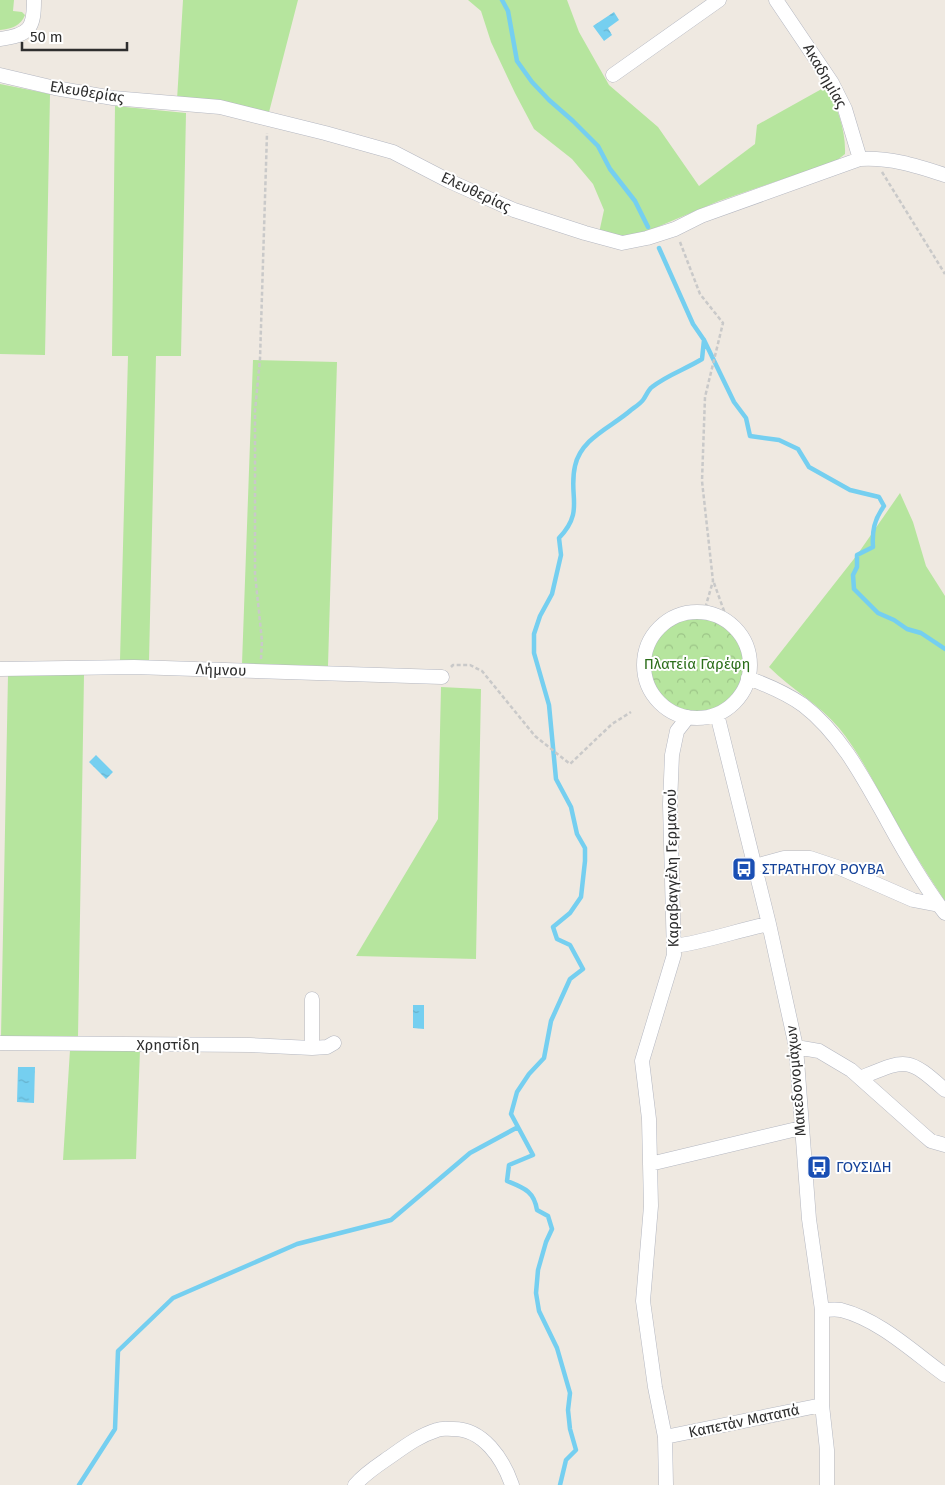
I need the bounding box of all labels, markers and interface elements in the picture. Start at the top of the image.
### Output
scale bar [22,20,128,52]
text: 50 m [30,28,63,46]
street label: Ακαδημίας [799,41,851,111]
street label: Ελευθερίας [49,77,125,107]
street label: Ελευθερίας [438,168,514,216]
park label: Πλατεία Γαρέφη [644,655,750,673]
street label: Λήμνου [195,660,247,680]
street label: Καραβαγγέλη Γερμανού [662,789,682,947]
bus stop icon: ΣΤΡΑΤΗΓΟΥ ΡΟΥΒΑ [731,856,757,882]
place label: ΣΤΡΑΤΗΓΟΥ ΡΟΥΒΑ [762,860,885,878]
street label: Μακεδονομάχων [782,1024,810,1137]
street label: Χρηστίδη [136,1036,200,1054]
bus stop icon: ΓΟΥΣΙΔΗ [806,1154,832,1180]
place label: ΓΟΥΣΙΔΗ [836,1158,892,1176]
street label: Καπετάν Ματαπά [687,1400,801,1442]

